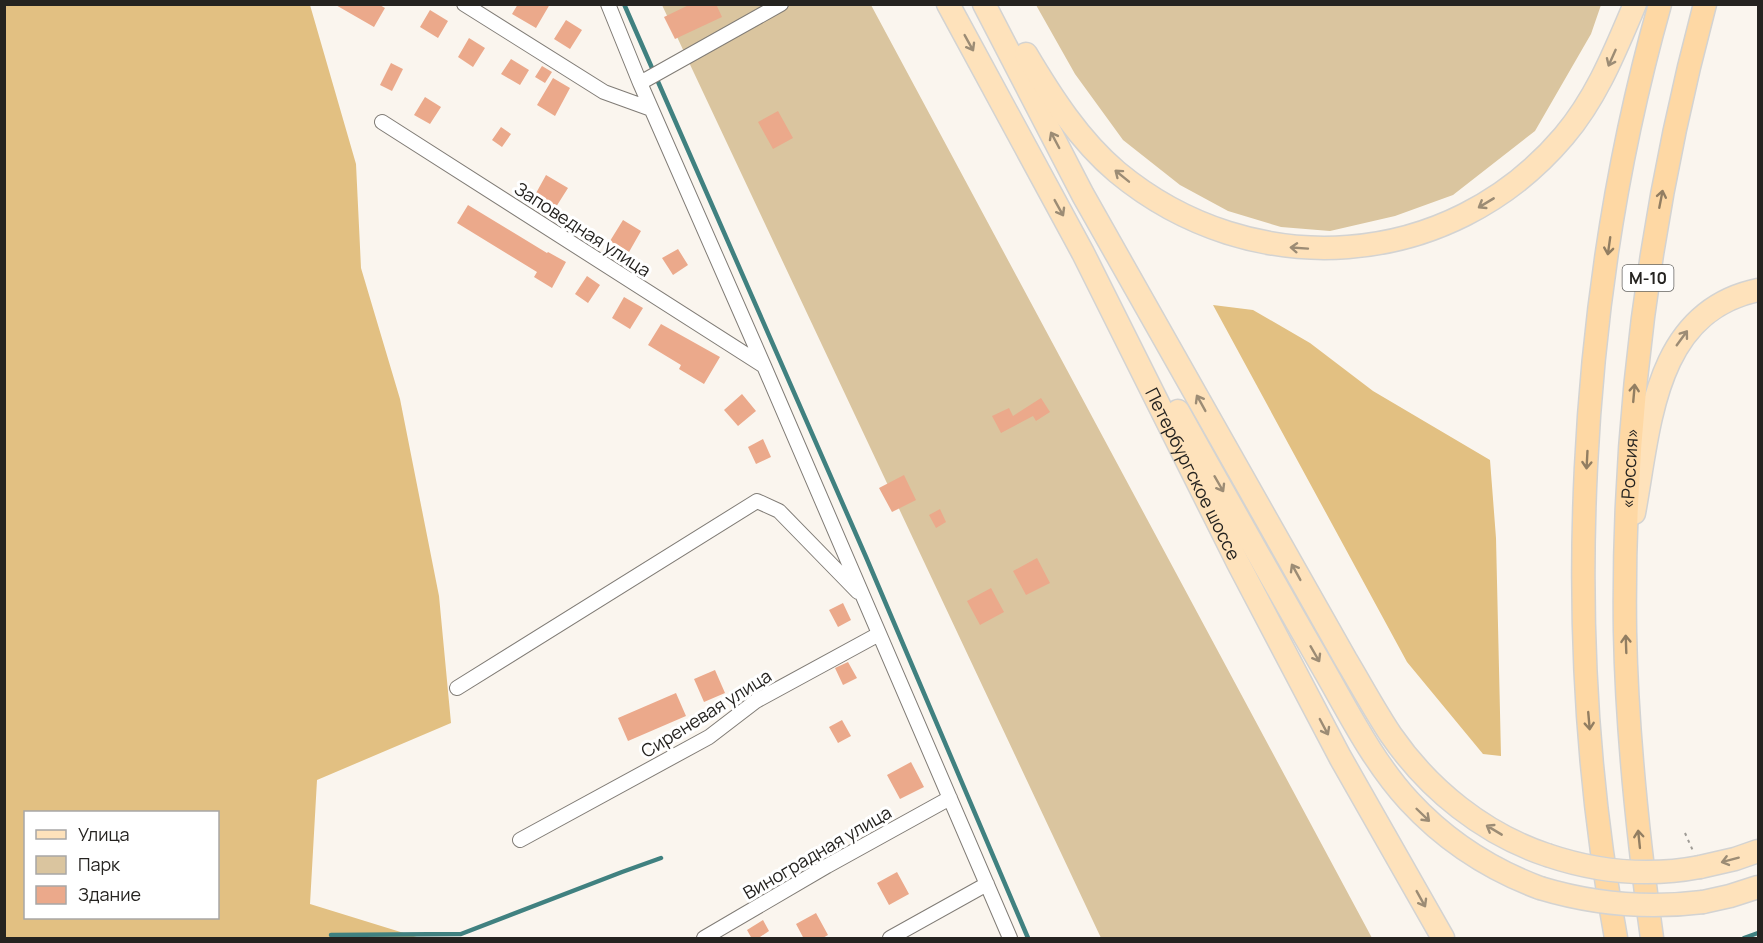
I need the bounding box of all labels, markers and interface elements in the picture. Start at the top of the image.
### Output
one-way arrow [964,34,975,52]
one-way arrow [1606,49,1617,67]
one-way arrow [1049,132,1060,150]
one-way arrow [1114,169,1130,182]
street label: Заповедная улица [510,176,656,282]
one-way arrow [1656,190,1667,210]
one-way arrow [1478,197,1495,209]
one-way arrow [1054,198,1065,216]
one-way arrow [1604,236,1615,256]
one-way arrow [1290,242,1310,253]
road number: М-10 [1622,265,1674,291]
one-way arrow [1676,331,1688,347]
one-way arrow [1629,383,1640,403]
street label: Петербургское шоссе [1140,384,1247,564]
one-way arrow [1194,394,1206,411]
street label: «Россия» [1615,427,1644,509]
one-way arrow [1582,450,1593,470]
one-way arrow [1214,475,1226,492]
one-way arrow [1290,564,1302,581]
one-way arrow [1620,635,1631,655]
one-way arrow [1309,645,1321,662]
street label: Сиреневая улица [636,663,776,763]
one-way arrow [1584,710,1595,730]
one-way arrow [1319,717,1330,735]
street label: Виноградная улица [739,800,895,904]
one-way arrow [1415,808,1430,823]
legend [24,811,219,919]
text: Улица [78,822,130,846]
one-way arrow [1486,824,1503,836]
one-way arrow [1633,829,1644,849]
text: Парк [78,852,121,876]
one-way arrow [1720,855,1739,867]
text: Здание [78,882,141,906]
one-way arrow [1415,890,1427,907]

